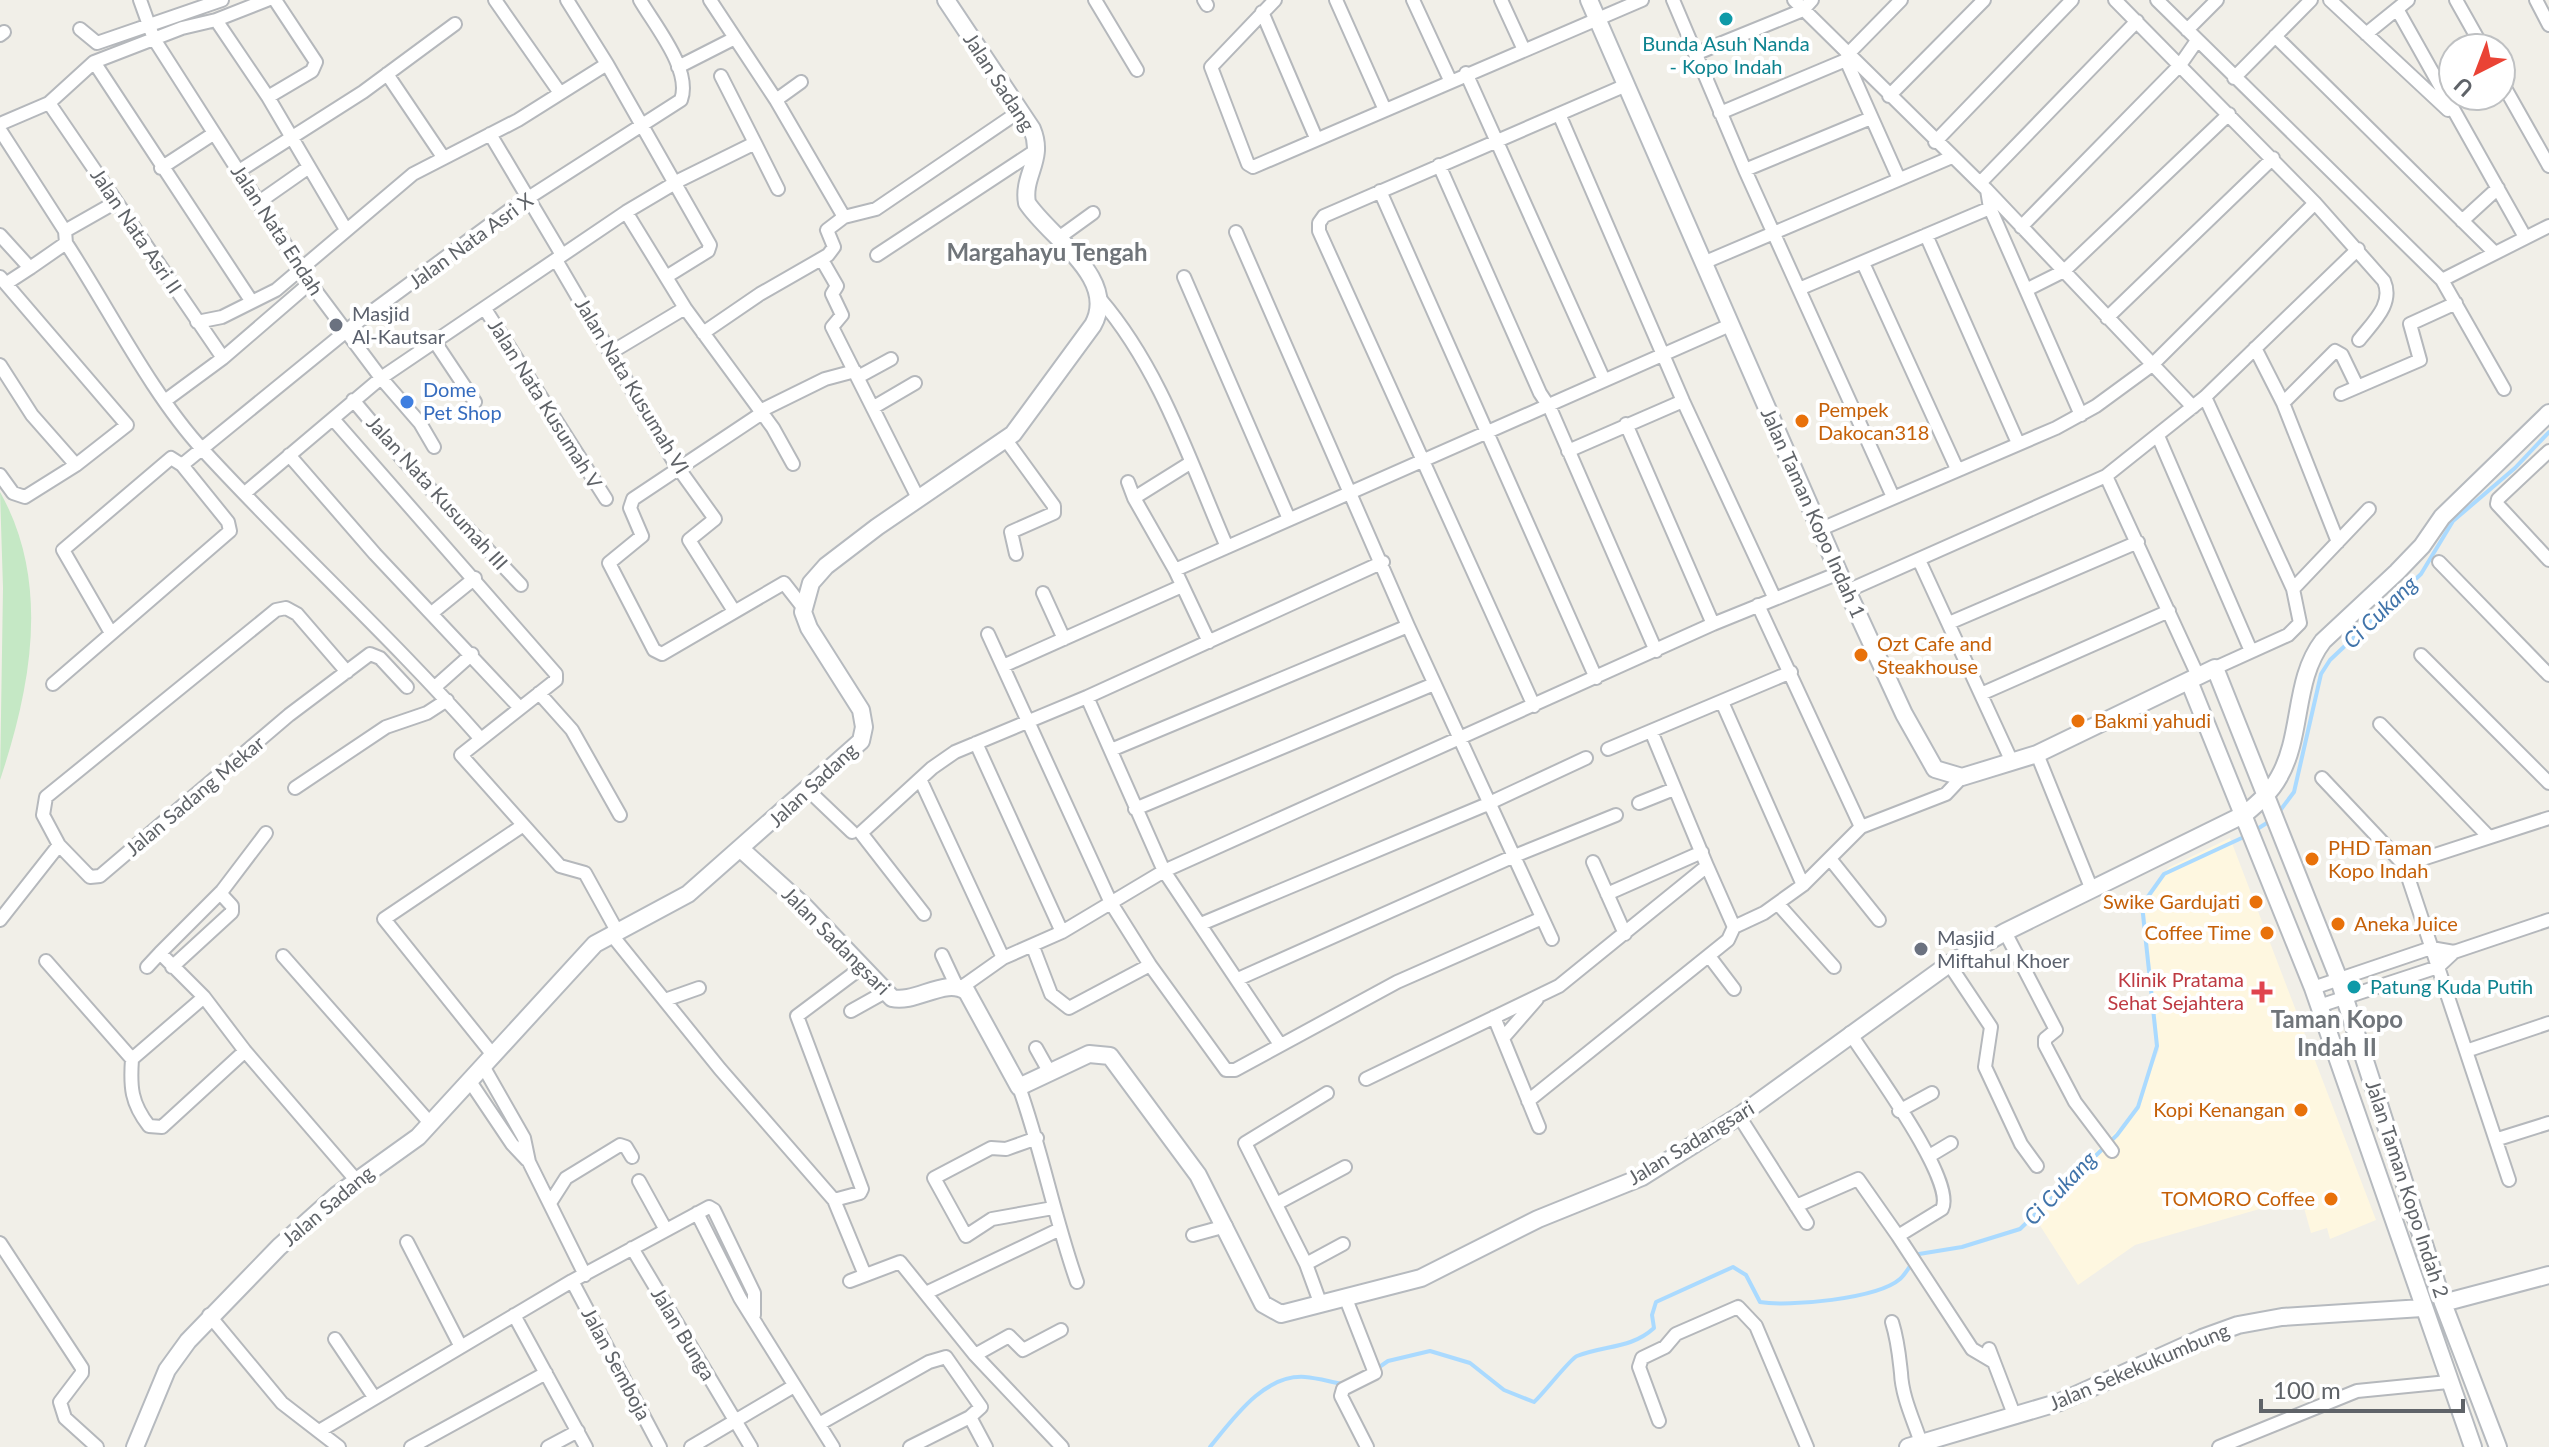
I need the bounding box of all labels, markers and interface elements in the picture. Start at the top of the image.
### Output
marker: Bunda Asuh Nanda - Kopo Indah [1717,10,1735,28]
street label: Jalan Sadang [959,28,1040,135]
place label: Bunda Asuh Nanda - Kopo Indah [1642,31,1810,78]
north arrow [2437,32,2517,112]
text: U [2448,72,2478,103]
street label: Jalan Nata Endah [227,160,329,299]
street label: Jalan Nata Asri II [86,163,188,298]
street label: Jalan Nata Asri X [404,187,537,293]
district label: Margahayu Tengah [946,237,1148,266]
street label: Jalan Nata Kusumah VI [571,293,695,478]
place label: Masjid Al-Kautsar [352,301,446,348]
street label: Jalan Nata Kusumah V [484,314,608,493]
marker: Masjid Al-Kautsar [327,316,345,334]
place label: Dome Pet Shop [423,377,502,424]
marker: Dome Pet Shop [398,393,416,411]
place label: Pempek Dakocan318 [1818,397,1929,444]
street label: Jalan Taman Kopo Indah 1 [1757,404,1871,621]
street label: Jalan Nata Kusumah III [362,410,513,574]
marker: Pempek Dakocan318 [1793,412,1811,430]
water label: Ci Cukang [2337,570,2423,654]
place label: Ozt Cafe and Steakhouse [1877,631,1992,678]
marker: Ozt Cafe and Steakhouse [1852,646,1870,664]
place label: Bakmi yahudi [2094,708,2211,732]
marker: Bakmi yahudi [2069,712,2087,730]
street label: Jalan Sadang Mekar [120,730,269,860]
street label: Jalan Sadang [763,737,862,831]
place label: PHD Taman Kopo Indah [2328,835,2432,882]
marker: PHD Taman Kopo Indah [2303,850,2321,868]
street label: Jalan Sadangsari [778,881,896,999]
place label: Swike Gardujati [2103,889,2240,913]
marker: Swike Gardujati [2247,893,2265,911]
place label: Aneka Juice [2354,911,2458,935]
marker: Aneka Juice [2329,915,2347,933]
place label: Coffee Time [2145,920,2251,944]
marker: Coffee Time [2258,924,2276,942]
place label: Masjid Miftahul Khoer [1937,925,2070,972]
marker: Masjid Miftahul Khoer [1912,940,1930,958]
place label: Klinik Pratama Sehat Sejahtera [2108,967,2244,1014]
place label: Patung Kuda Putih [2370,974,2533,998]
marker: Patung Kuda Putih [2345,978,2363,996]
marker: Klinik Pratama Sehat Sejahtera [2251,981,2273,1003]
district label: Taman Kopo Indah II [2271,1004,2403,1061]
street label: Jalan Taman Kopo Indah 2 [2361,1077,2455,1301]
street label: Jalan Sadangsari [1623,1095,1758,1189]
place label: Kopi Kenangan [2153,1097,2285,1121]
marker: Kopi Kenangan [2292,1101,2310,1119]
water label: Ci Cukang [2018,1145,2102,1230]
street label: Jalan Sadang [277,1160,378,1251]
place label: TOMORO Coffee [2161,1186,2315,1210]
marker: TOMORO Coffee [2322,1190,2340,1208]
street label: Jalan Bunga [647,1283,721,1384]
street label: Jalan Semboja [577,1303,657,1424]
street label: Jalan Sekekukumbung [2045,1317,2232,1415]
scale bar [2261,1363,2463,1413]
text: 100 m [2273,1375,2341,1404]

